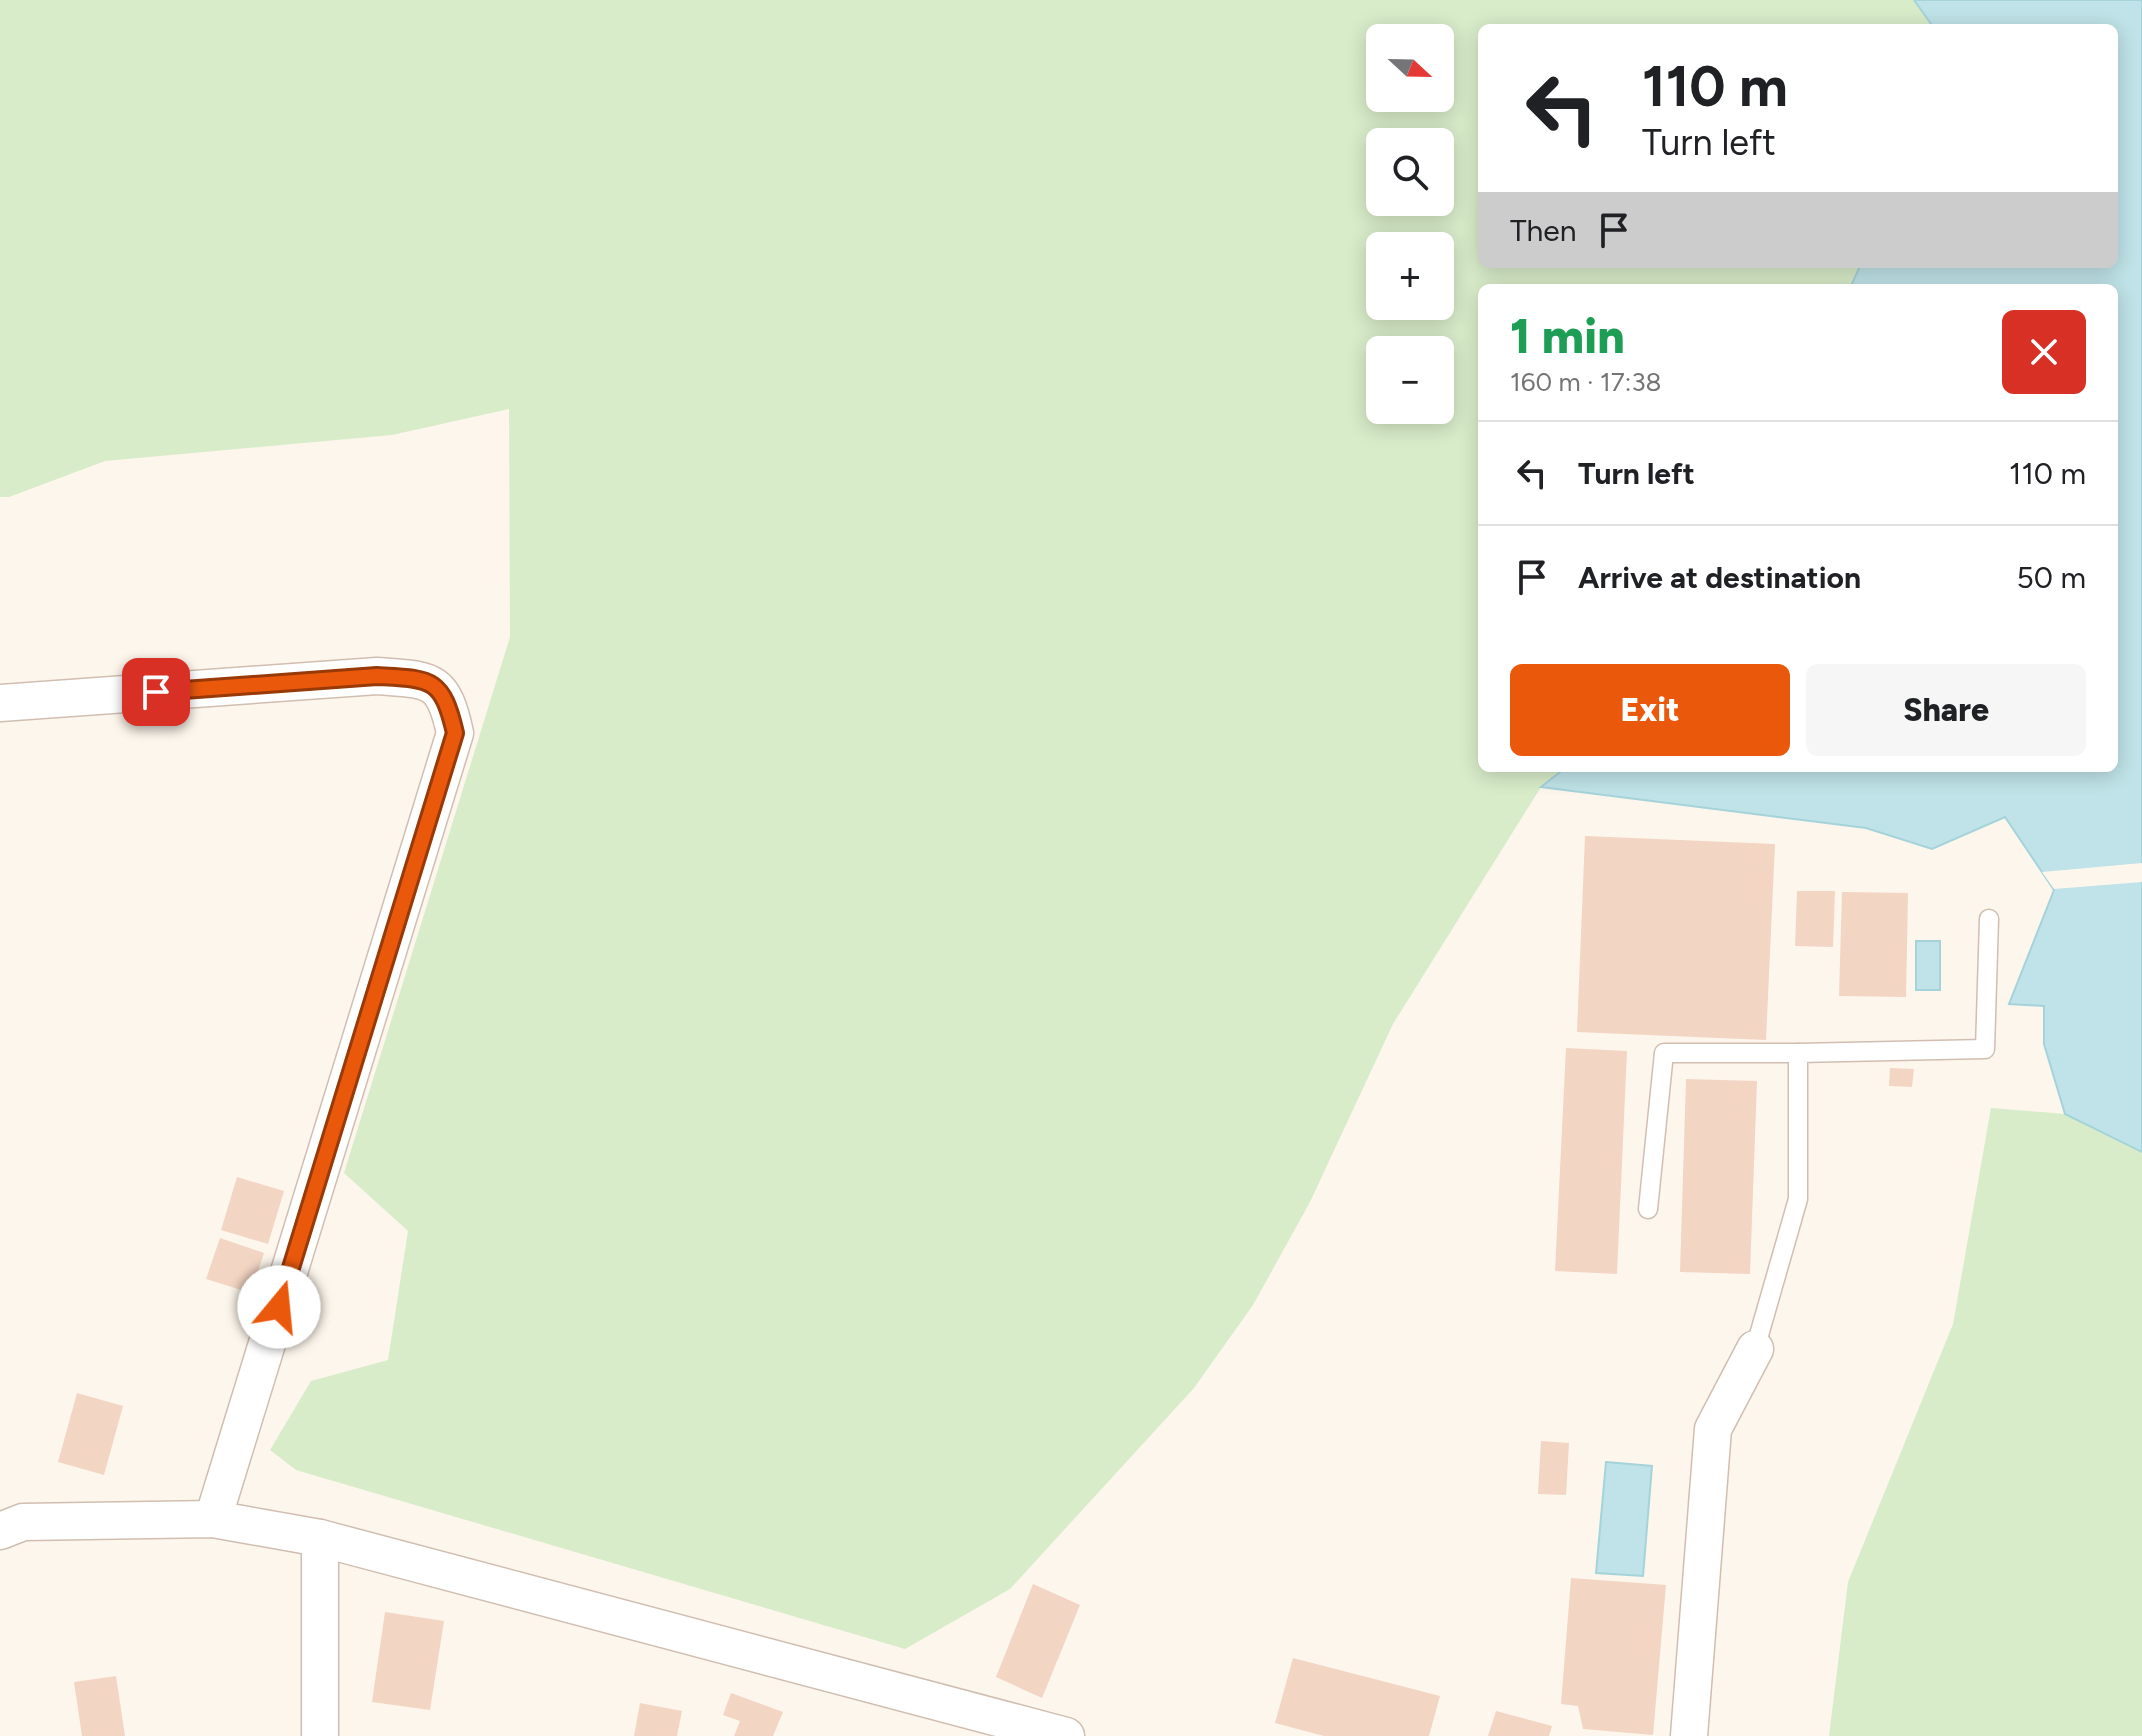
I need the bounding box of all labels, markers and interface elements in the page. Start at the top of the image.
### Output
north arrow [1366,24,1454,112]
map controls [1366,24,1454,424]
text: 110 m [1642,53,1788,120]
icon: left [1510,56,1614,160]
text: Turn left [1642,121,1776,164]
button: search [1366,128,1454,216]
icon: arrive [1592,208,1636,252]
text: Then [1510,212,1576,249]
button: + [1366,232,1454,320]
text: 1 min [1510,307,1625,365]
button: close [2002,310,2086,394]
button: − [1366,336,1454,424]
text: 160 m · 17:38 [1510,366,1662,398]
icon: left [1510,451,1554,495]
text: Turn left [1578,455,1695,492]
text: 110 m [2009,455,2086,492]
icon: arrive [1510,555,1554,599]
text: Arrive at destination [1578,559,1861,596]
text: 50 m [2017,559,2086,596]
pin [122,658,190,726]
button: Exit [1510,664,1790,756]
button: Share [1806,664,2086,756]
icon: arrive [134,670,178,714]
position arrow [237,1265,321,1349]

